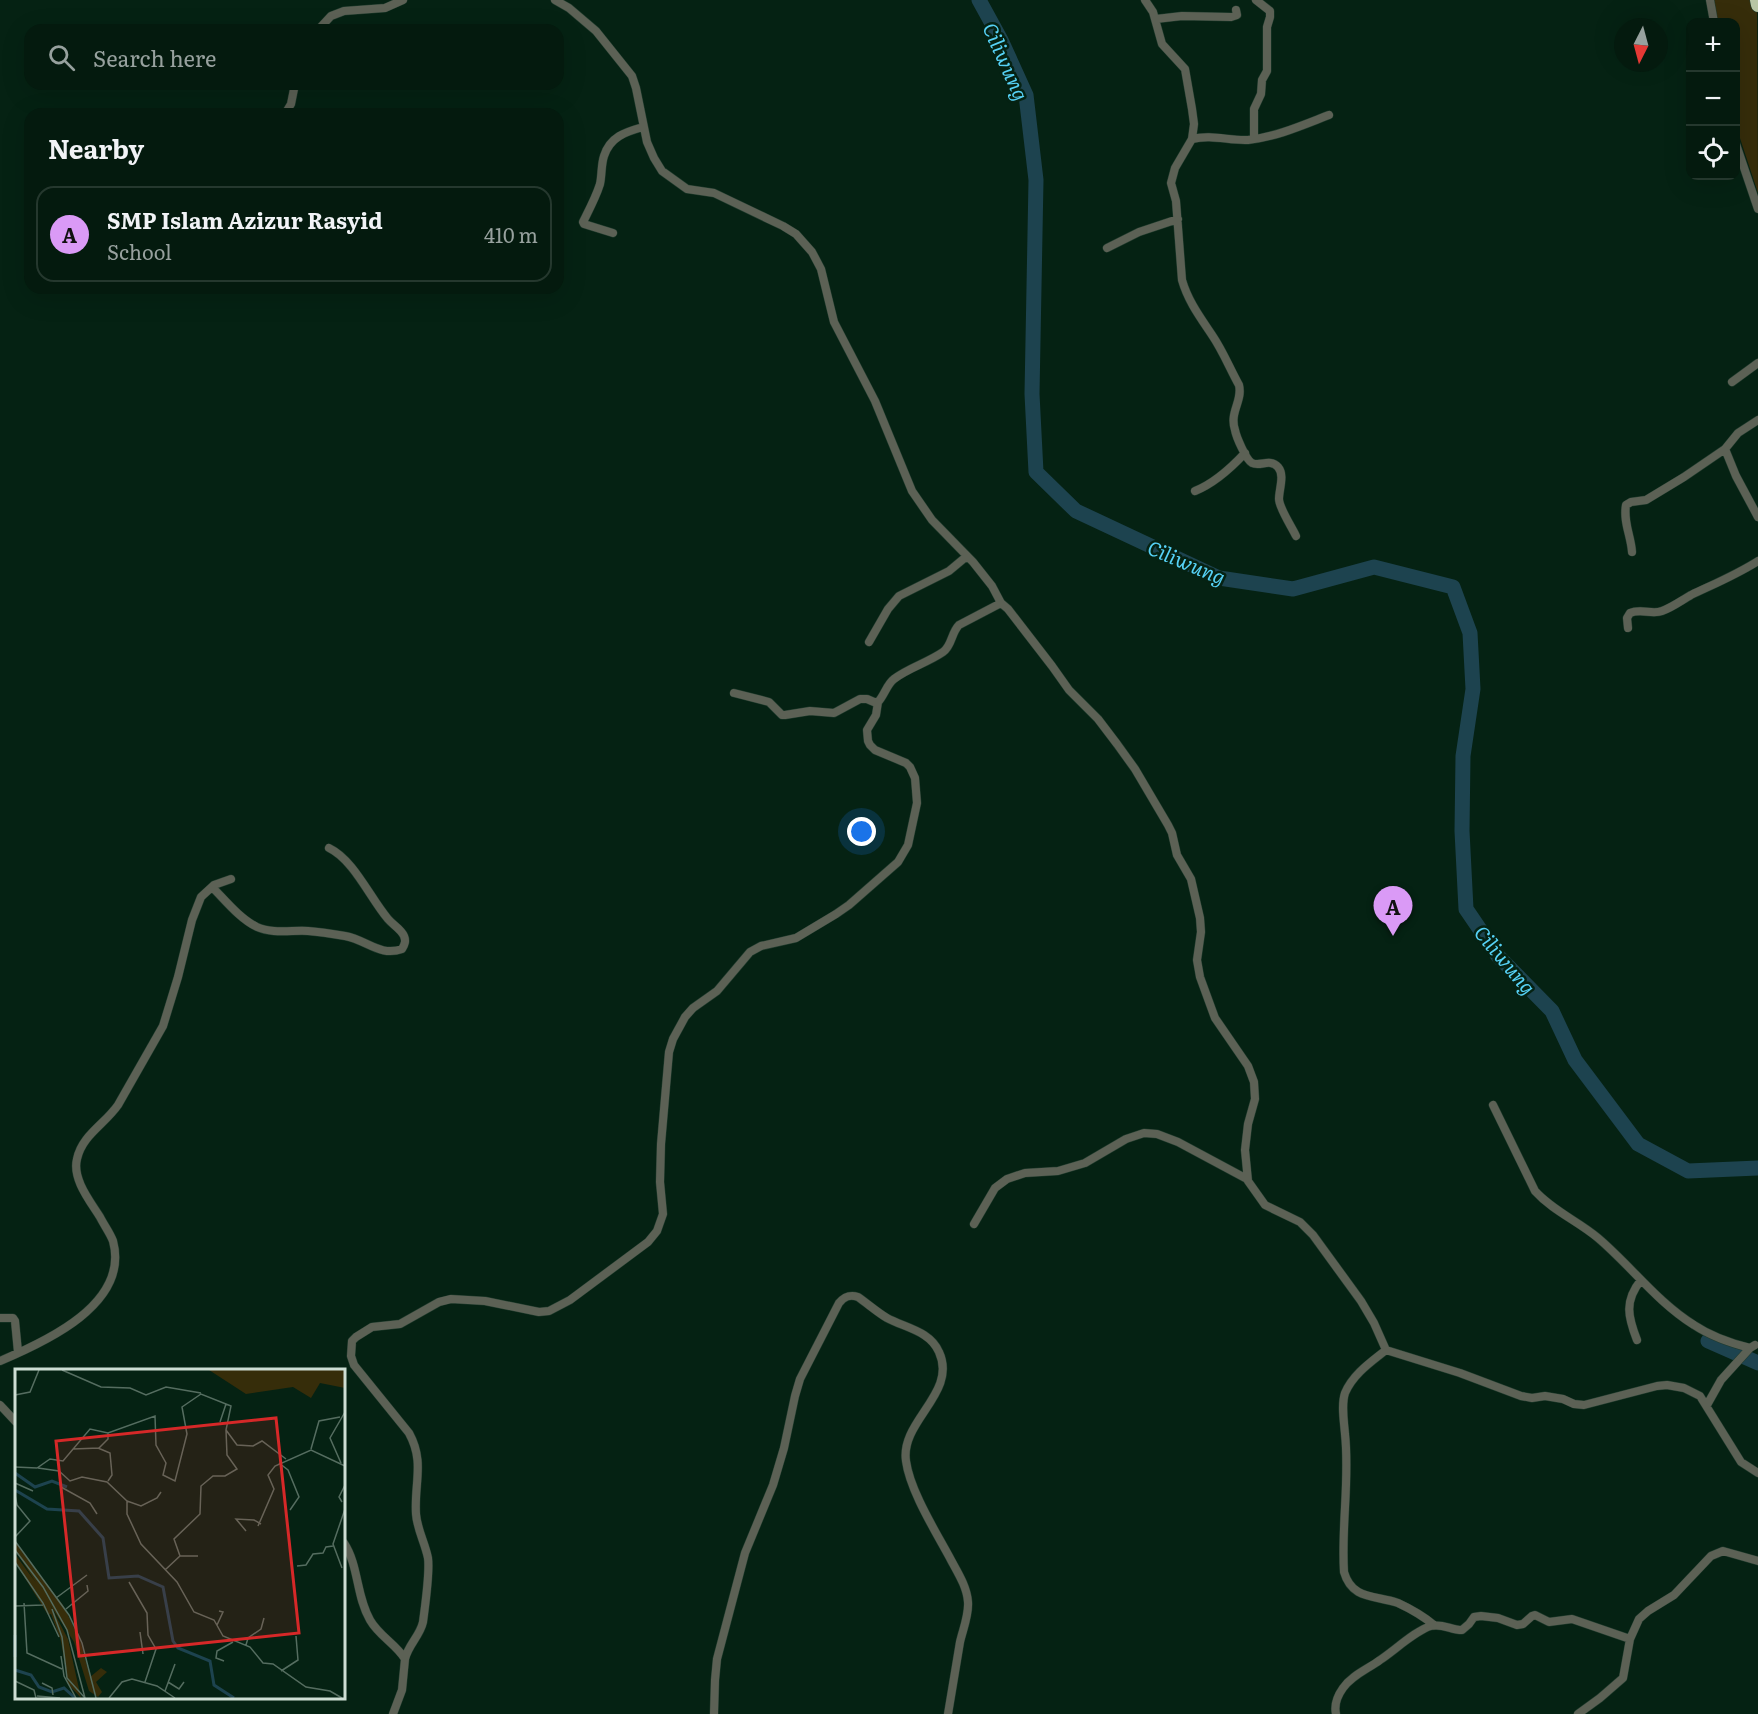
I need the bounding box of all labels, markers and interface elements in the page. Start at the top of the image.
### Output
water label: Ciliwung [977,17,1037,105]
north arrow [1614,18,1668,72]
map controls [1686,18,1740,180]
button: + [1686,18,1740,72]
search box [24,24,564,90]
icon: search [45,41,78,74]
text: Search here [93,41,216,74]
button: − [1686,72,1740,126]
button: locate [1686,126,1740,180]
text: Nearby [48,128,144,167]
text: SMP Islam Azizur Rasyid [107,203,383,236]
text: A [62,219,77,249]
text: 410 m [484,219,538,249]
text: School [107,236,172,266]
water label: Ciliwung [1143,531,1231,591]
your location [847,817,876,846]
pin: A [1374,886,1412,936]
water label: Ciliwung [1468,918,1544,1000]
inset map [15,1369,345,1699]

